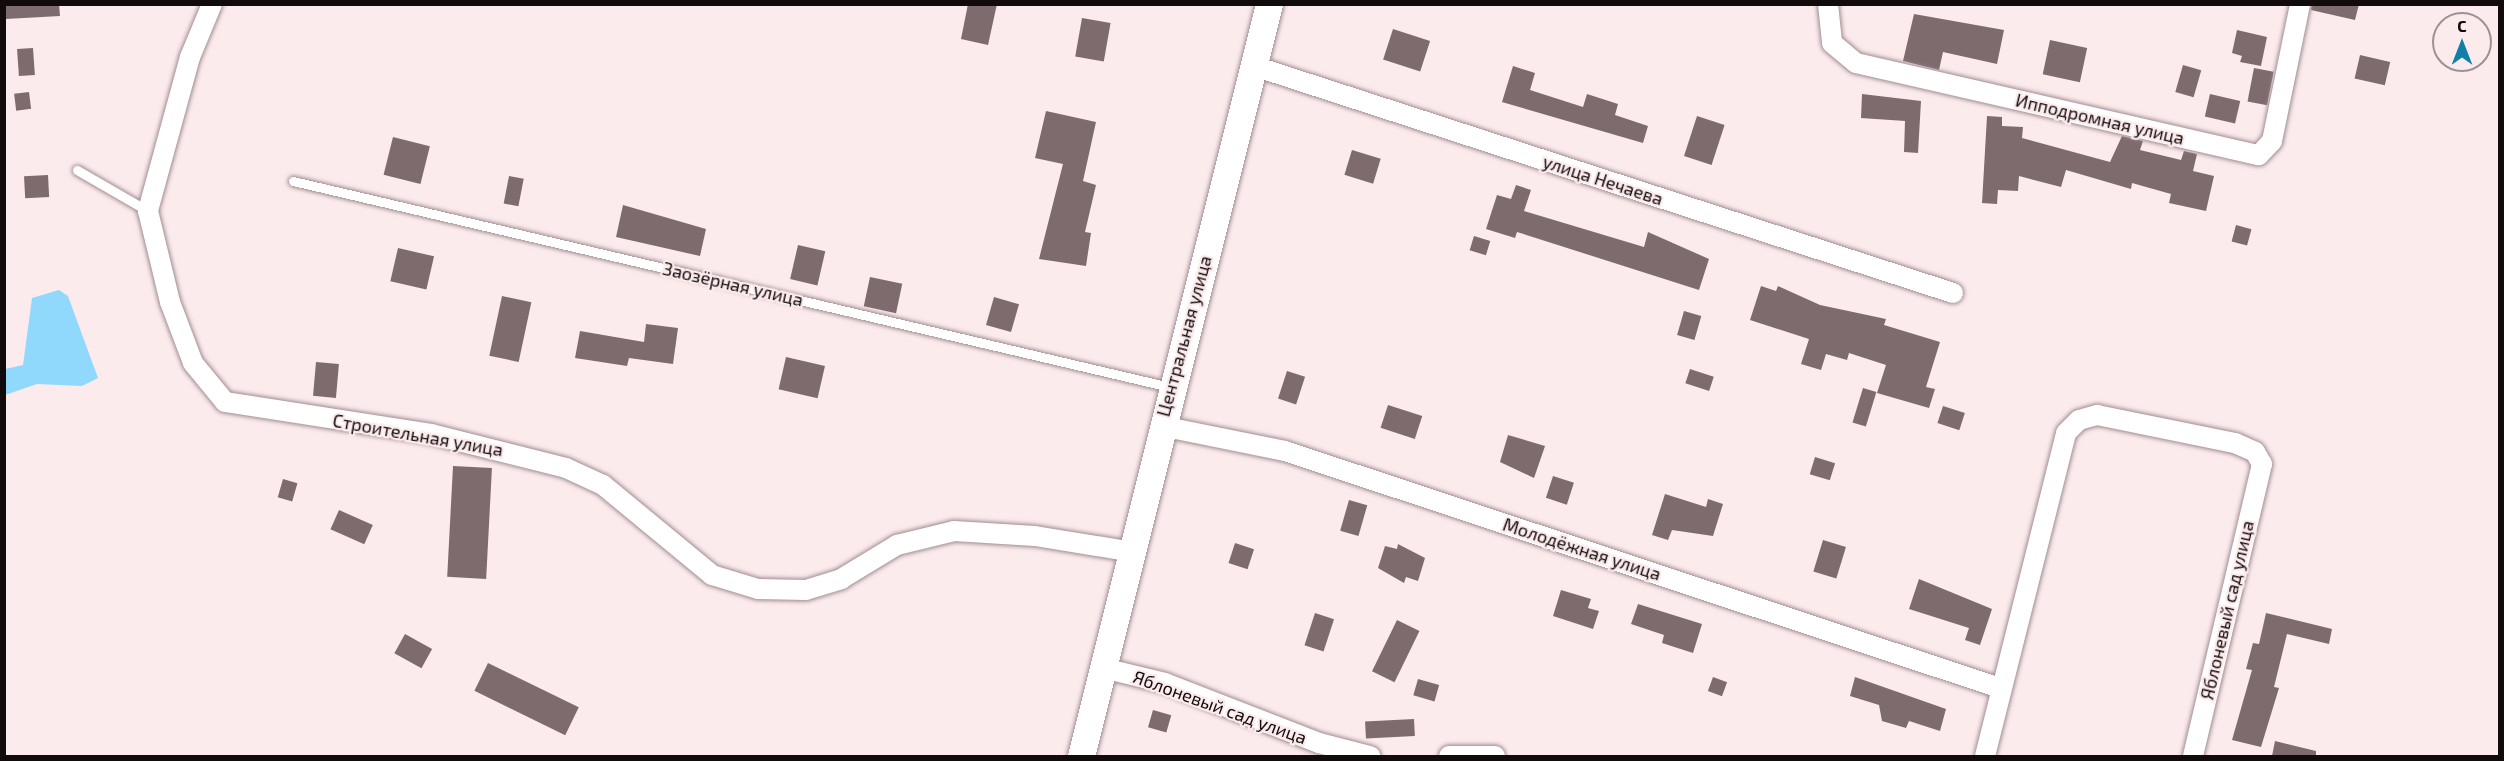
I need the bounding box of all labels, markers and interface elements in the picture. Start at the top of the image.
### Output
north arrow [2432,12,2492,72]
text: С [2457,16,2467,35]
street label: Ипподромная улица [2014,89,2186,149]
street label: улица Нечаева [1540,150,1666,210]
street label: Центральная улица [1152,253,1216,419]
street label: Заозёрная улица [661,257,805,311]
street label: Строительная улица [331,409,505,461]
street label: Молодёжная улица [1500,513,1664,585]
street label: Яблоневый сад улица [2196,518,2258,702]
street label: Яблоневый сад улица [1130,666,1310,748]

